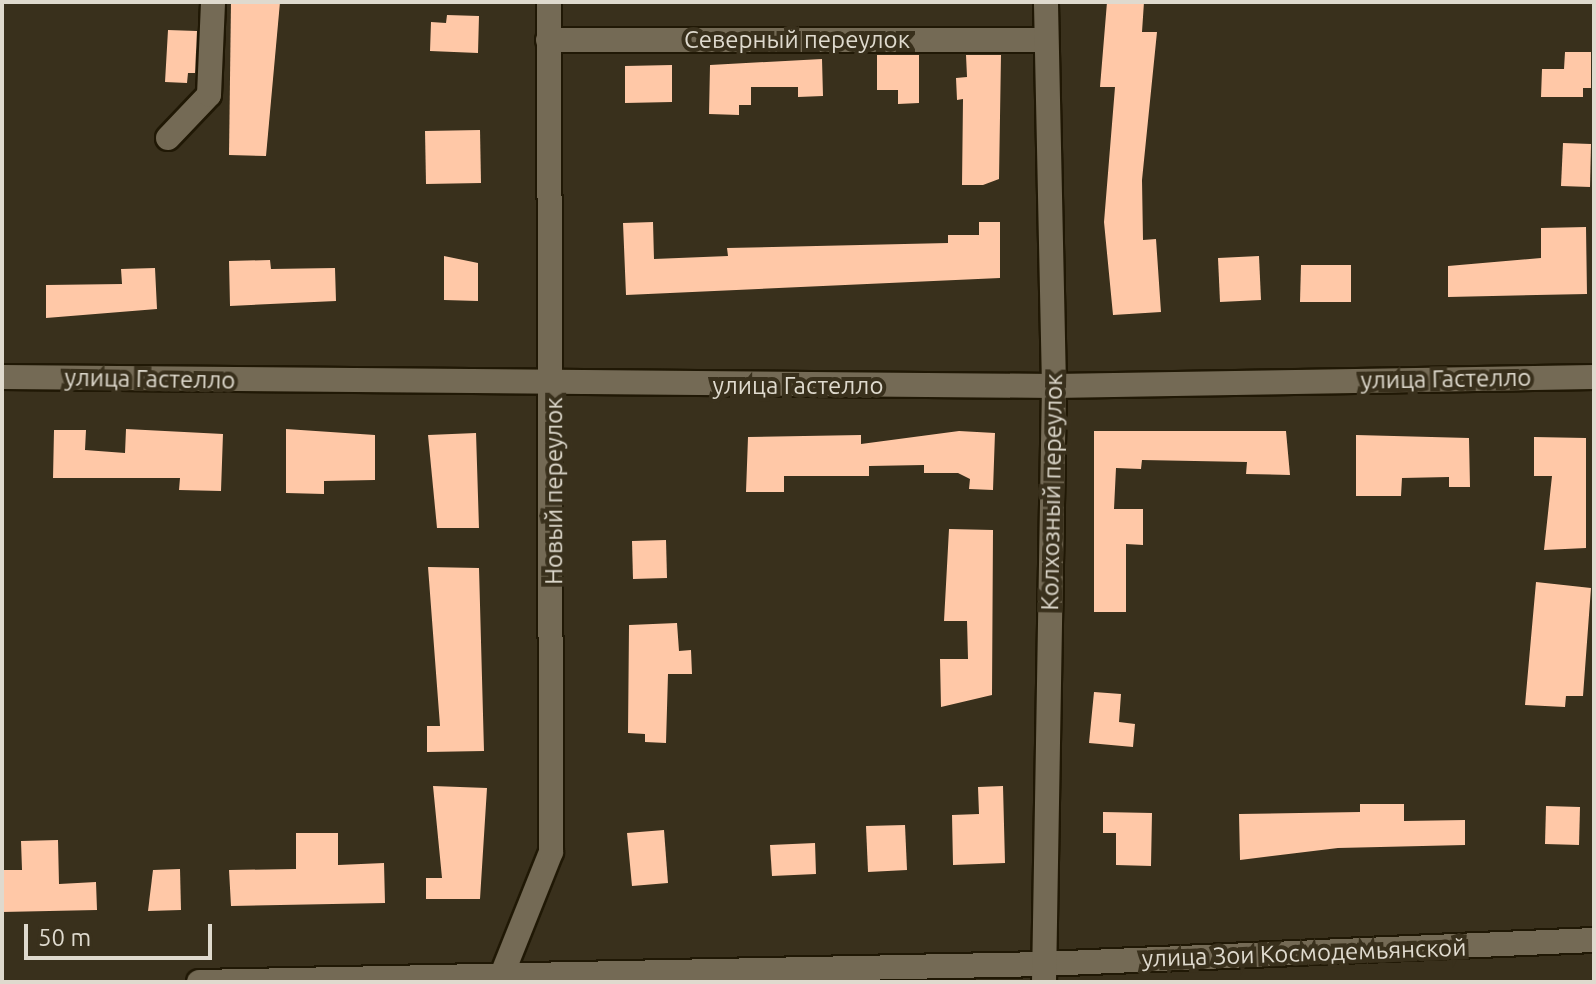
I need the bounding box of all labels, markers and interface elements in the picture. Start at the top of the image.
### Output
street label: Северный переулок [684,26,910,54]
street label: улица Гастелло [64,363,236,395]
street label: улица Гастелло [1360,363,1532,395]
street label: улица Гастелло [713,372,883,400]
street label: Колхозный переулок [1036,373,1068,611]
street label: Новый переулок [540,397,568,585]
scale bar [28,908,216,958]
text: 50 m [38,924,91,951]
street label: улица Зои Космодемьянской [1141,933,1467,973]

